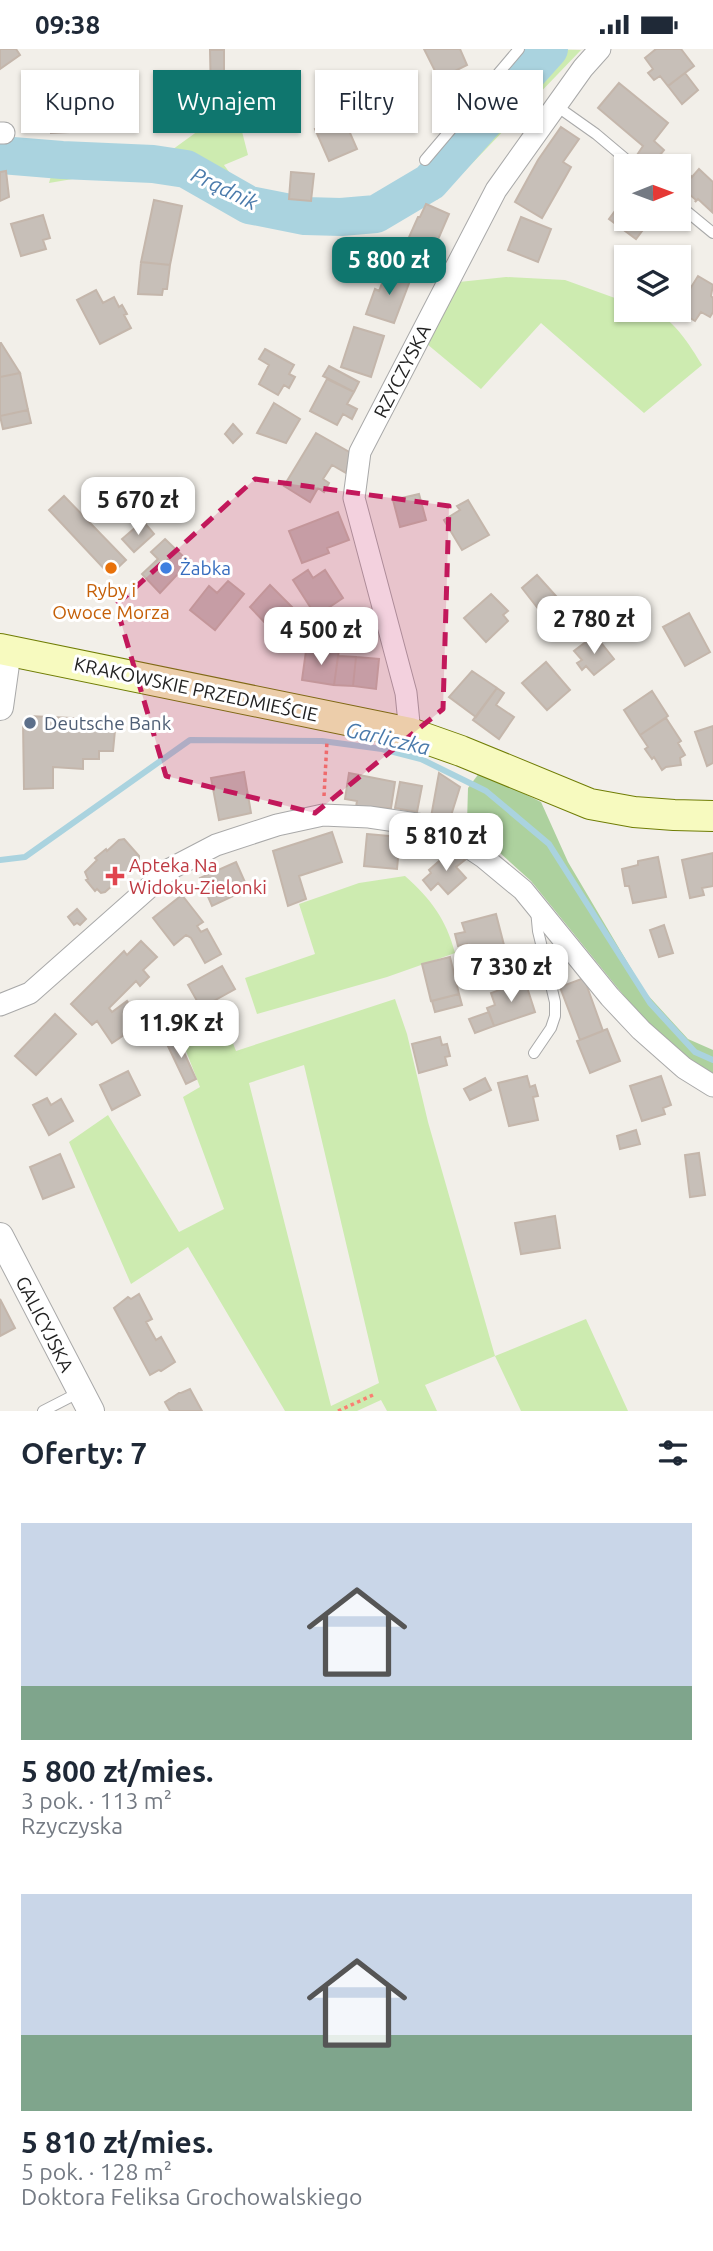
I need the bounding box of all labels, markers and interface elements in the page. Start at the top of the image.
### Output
text: 09:38 [35,10,100,39]
chip: Kupno [21,70,139,133]
chip: Wynajem [153,70,301,133]
chip: Filtry [315,70,418,133]
chip: Nowe [432,70,543,133]
north arrow [614,154,691,231]
map controls [614,154,691,322]
water label: Prądnik [188,162,262,214]
pin: 5 800 zł [317,237,461,297]
button: layers [614,245,691,322]
text: 5 800 zł [348,247,430,272]
street label: RZYCZYSKA [369,320,435,421]
pin: 5 670 zł [66,477,210,537]
text: 5 670 zł [97,487,179,512]
place label: Żabka [180,557,231,579]
marker: Ryby i Owoce Morza [103,560,119,576]
marker: Żabka [158,560,174,576]
place label: Ryby i Owoce Morza [52,579,170,623]
pin: 2 780 zł [522,597,666,656]
text: 2 780 zł [553,606,635,631]
pin: 4 500 zł [249,607,393,667]
text: 4 500 zł [280,617,362,642]
street label: KRAKOWSKIE PRZEDMIEŚCIE [72,652,320,726]
place label: Deutsche Bank [44,712,172,734]
marker: Deutsche Bank [22,715,38,731]
water label: Garliczka [344,717,432,759]
pin: 5 810 zł [374,813,518,873]
text: 5 810 zł [405,823,487,848]
place label: Apteka Na Widoku-Zielonki [129,854,267,898]
marker: Apteka Na Widoku-Zielonki [107,868,123,884]
pin: 7 330 zł [439,944,583,1004]
text: 7 330 zł [470,954,552,979]
pin: 11.9K zł [109,1000,253,1060]
text: 11.9K zł [139,1010,223,1035]
street label: GALICYJSKA [11,1272,79,1376]
icon: filters [654,1434,692,1472]
text: Oferty: 7 [21,1436,147,1470]
icon: home [294,1569,420,1695]
text: 5 800 zł/mies. [21,1754,213,1788]
text: 3 pok. · 113 m² [21,1788,172,1813]
text: Rzyczyska [21,1813,123,1838]
icon: home [294,1940,420,2066]
text: 5 810 zł/mies. [21,2125,213,2159]
text: 5 pok. · 128 m² [21,2159,172,2184]
text: Doktora Feliksa Grochowalskiego [21,2184,362,2209]

